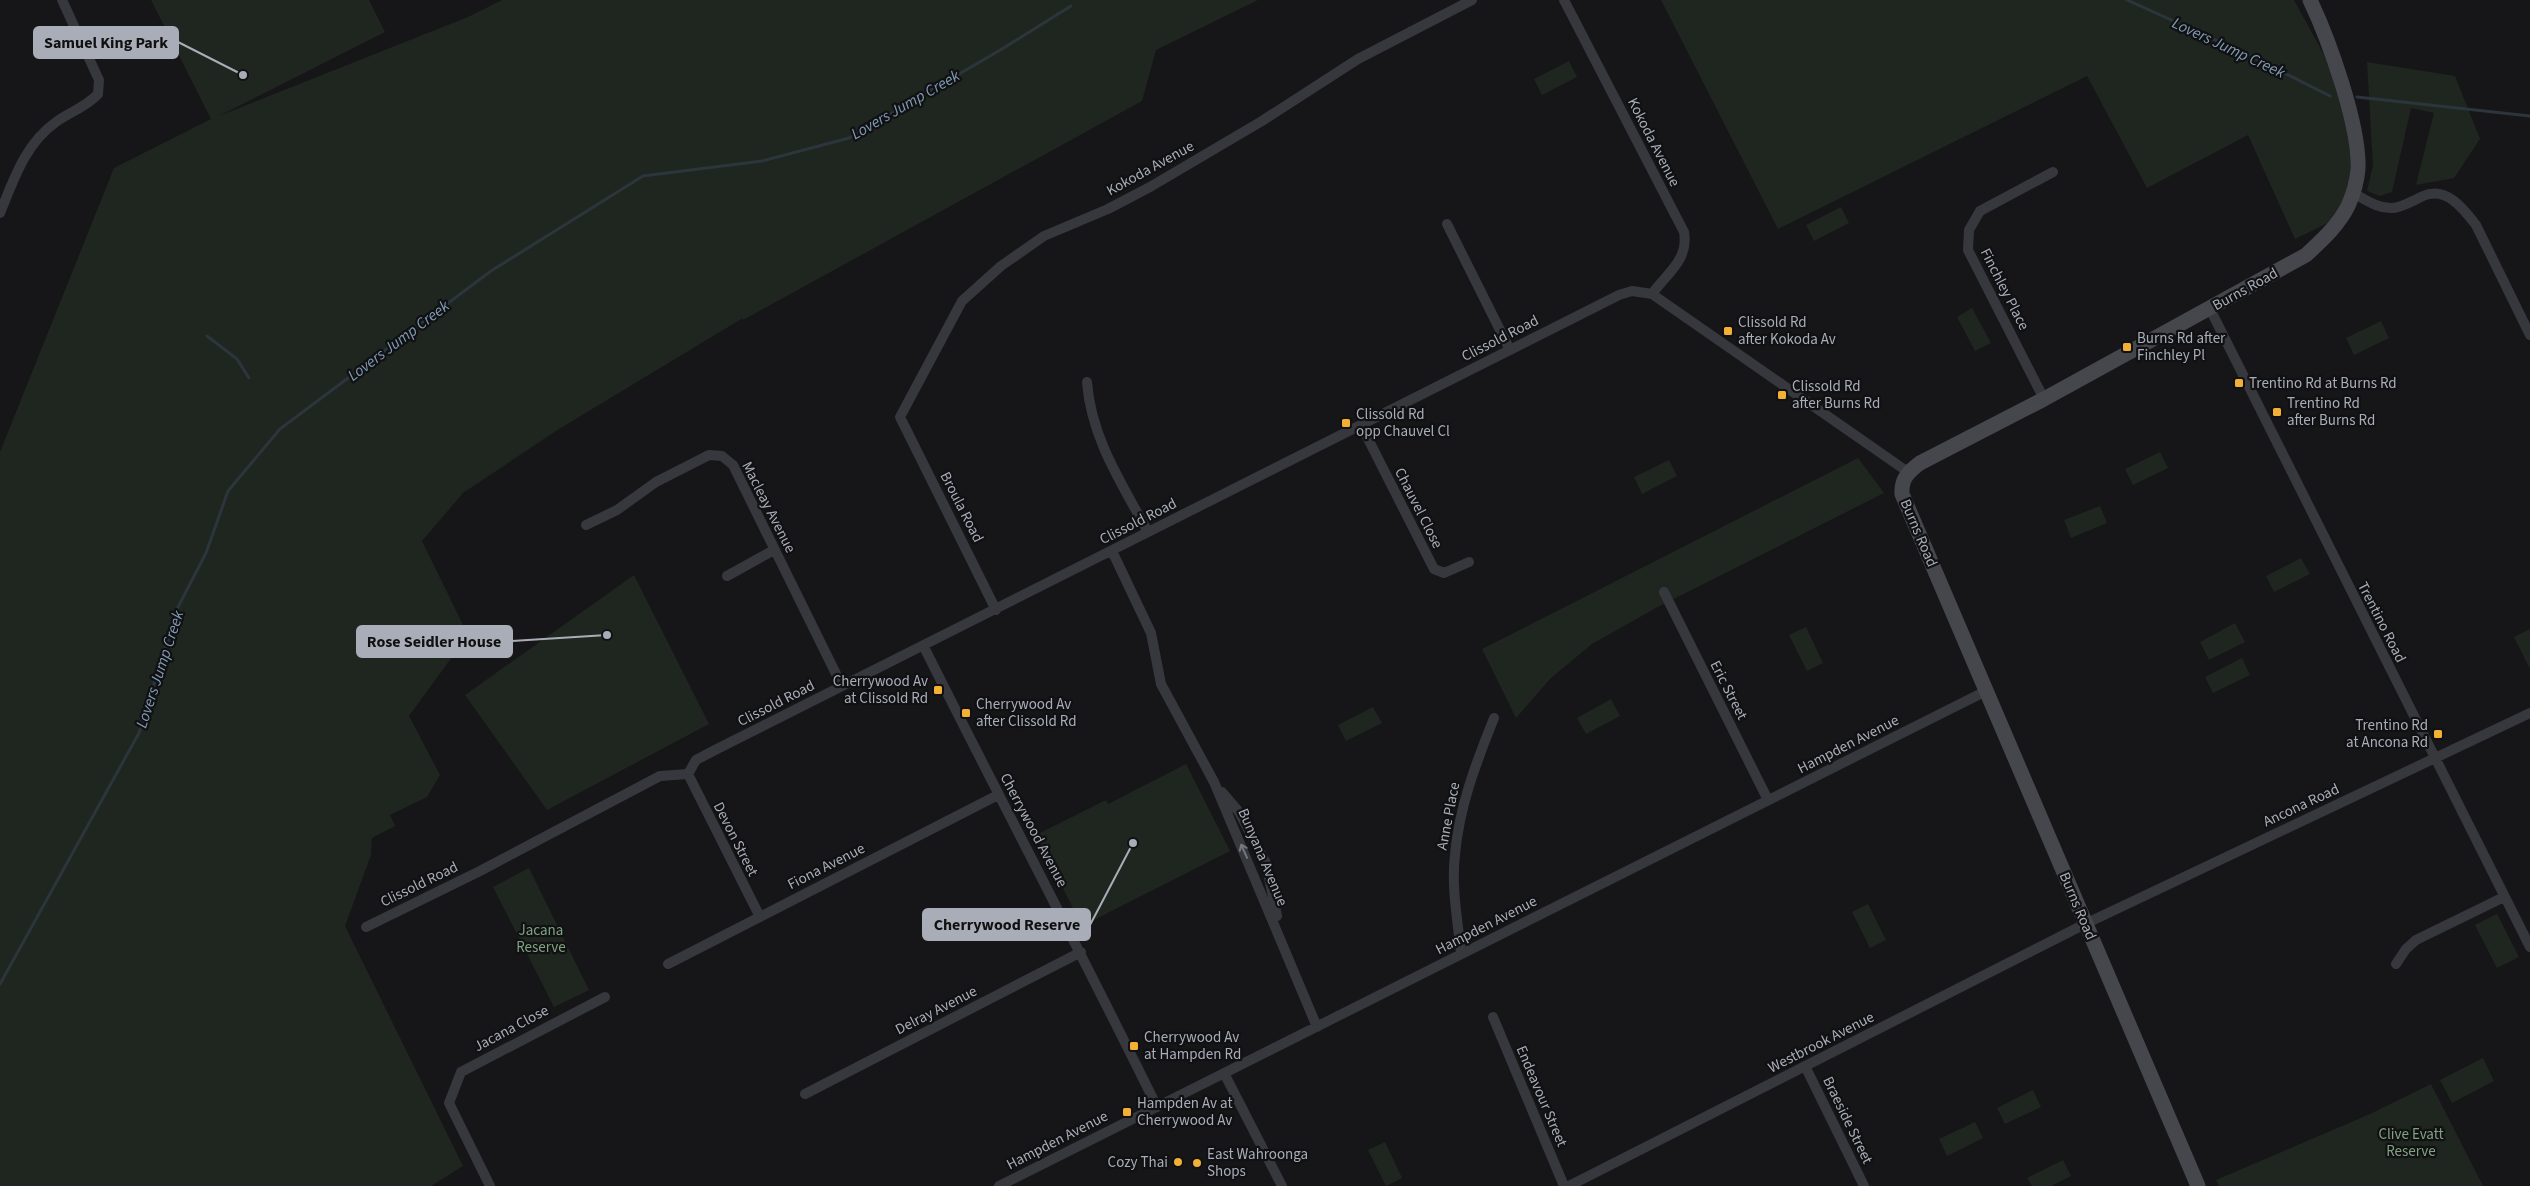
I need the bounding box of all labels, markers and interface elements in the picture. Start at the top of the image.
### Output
water label: Lovers Jump Creek [2169,12,2289,84]
callout: Samuel King Park [34,27,178,58]
text: Samuel King Park [44,32,168,54]
water label: Lovers Jump Creek [847,65,964,145]
street label: Kokoda Avenue [1622,94,1685,190]
street label: Kokoda Avenue [1103,136,1198,201]
street label: Finchley Place [1975,245,2034,334]
street label: Burns Road [2209,263,2282,316]
water label: Lovers Jump Creek [343,295,454,386]
street label: Clissold Road [1458,310,1542,367]
place label: Clissold Rd after Kokoda Av [1738,312,1836,350]
marker: Clissold Rd after Kokoda Av [1722,325,1734,337]
place label: Burns Rd after Finchley Pl [2137,328,2226,366]
marker: Burns Rd after Finchley Pl [2121,341,2133,353]
place label: Trentino Rd at Burns Rd [2249,373,2397,394]
place label: Clissold Rd after Burns Rd [1792,376,1880,414]
marker: Trentino Rd at Burns Rd [2233,377,2245,389]
marker: Clissold Rd after Burns Rd [1776,389,1788,401]
place label: Trentino Rd after Burns Rd [2287,393,2375,431]
place label: Clissold Rd opp Chauvel Cl [1356,404,1450,442]
marker: Trentino Rd after Burns Rd [2271,406,2283,418]
marker: Clissold Rd opp Chauvel Cl [1340,417,1352,429]
street label: Macleay Avenue [736,458,801,557]
street label: Chauvel Close [1389,464,1448,552]
street label: Broula Road [935,468,988,546]
street label: Clissold Road [1096,493,1180,550]
street label: Burns Road [1895,496,1942,570]
street label: Trentino Road [2352,578,2411,666]
water label: Lovers Jump Creek [131,607,189,731]
callout: Rose Seidler House [357,626,512,657]
text: Rose Seidler House [367,631,501,653]
street label: Eric Street [1705,657,1752,724]
place label: Cherrywood Av at Clissold Rd [833,671,928,709]
street label: Clissold Road [734,675,818,732]
marker: Cherrywood Av at Clissold Rd [932,684,944,696]
place label: Cherrywood Av after Clissold Rd [976,694,1077,732]
marker: Cherrywood Av after Clissold Rd [960,707,972,719]
street label: Hampden Avenue [1794,710,1903,779]
place label: Trentino Rd at Ancona Rd [2346,715,2428,753]
marker: Trentino Rd at Ancona Rd [2432,728,2444,740]
street label: Cherrywood Avenue [995,769,1073,891]
street label: Ancona Road [2260,779,2343,832]
street label: Anne Place [1432,780,1465,852]
street label: Devon Street [708,799,763,880]
street label: Bunyana Avenue [1232,805,1293,909]
street label: Fiona Avenue [784,838,869,895]
one-way arrow [1239,844,1249,859]
street label: Clissold Road [377,857,462,912]
street label: Burns Road [2054,869,2101,943]
street label: Hampden Avenue [1432,891,1541,960]
callout: Cherrywood Reserve [923,909,1090,940]
text: Cherrywood Reserve [934,914,1080,936]
park label: Jacana Reserve [516,920,566,958]
street label: Delray Avenue [892,981,981,1040]
street label: Jacana Close [470,1000,552,1057]
street label: Westbrook Avenue [1765,1007,1878,1078]
place label: Cherrywood Av at Hampden Rd [1144,1027,1241,1065]
marker: Cherrywood Av at Hampden Rd [1128,1040,1140,1052]
street label: Endeavour Street [1511,1042,1572,1150]
street label: Braeside Street [1817,1073,1878,1168]
place label: Hampden Av at Cherrywood Av [1137,1093,1233,1131]
street label: Hampden Avenue [1003,1106,1112,1175]
marker: Hampden Av at Cherrywood Av [1121,1106,1133,1118]
park label: Clive Evatt Reserve [2378,1124,2444,1162]
place label: East Wahroonga Shops [1207,1144,1308,1182]
place label: Cozy Thai [1108,1152,1168,1173]
marker: Cozy Thai [1172,1156,1184,1168]
marker: East Wahroonga Shops [1191,1157,1203,1169]

